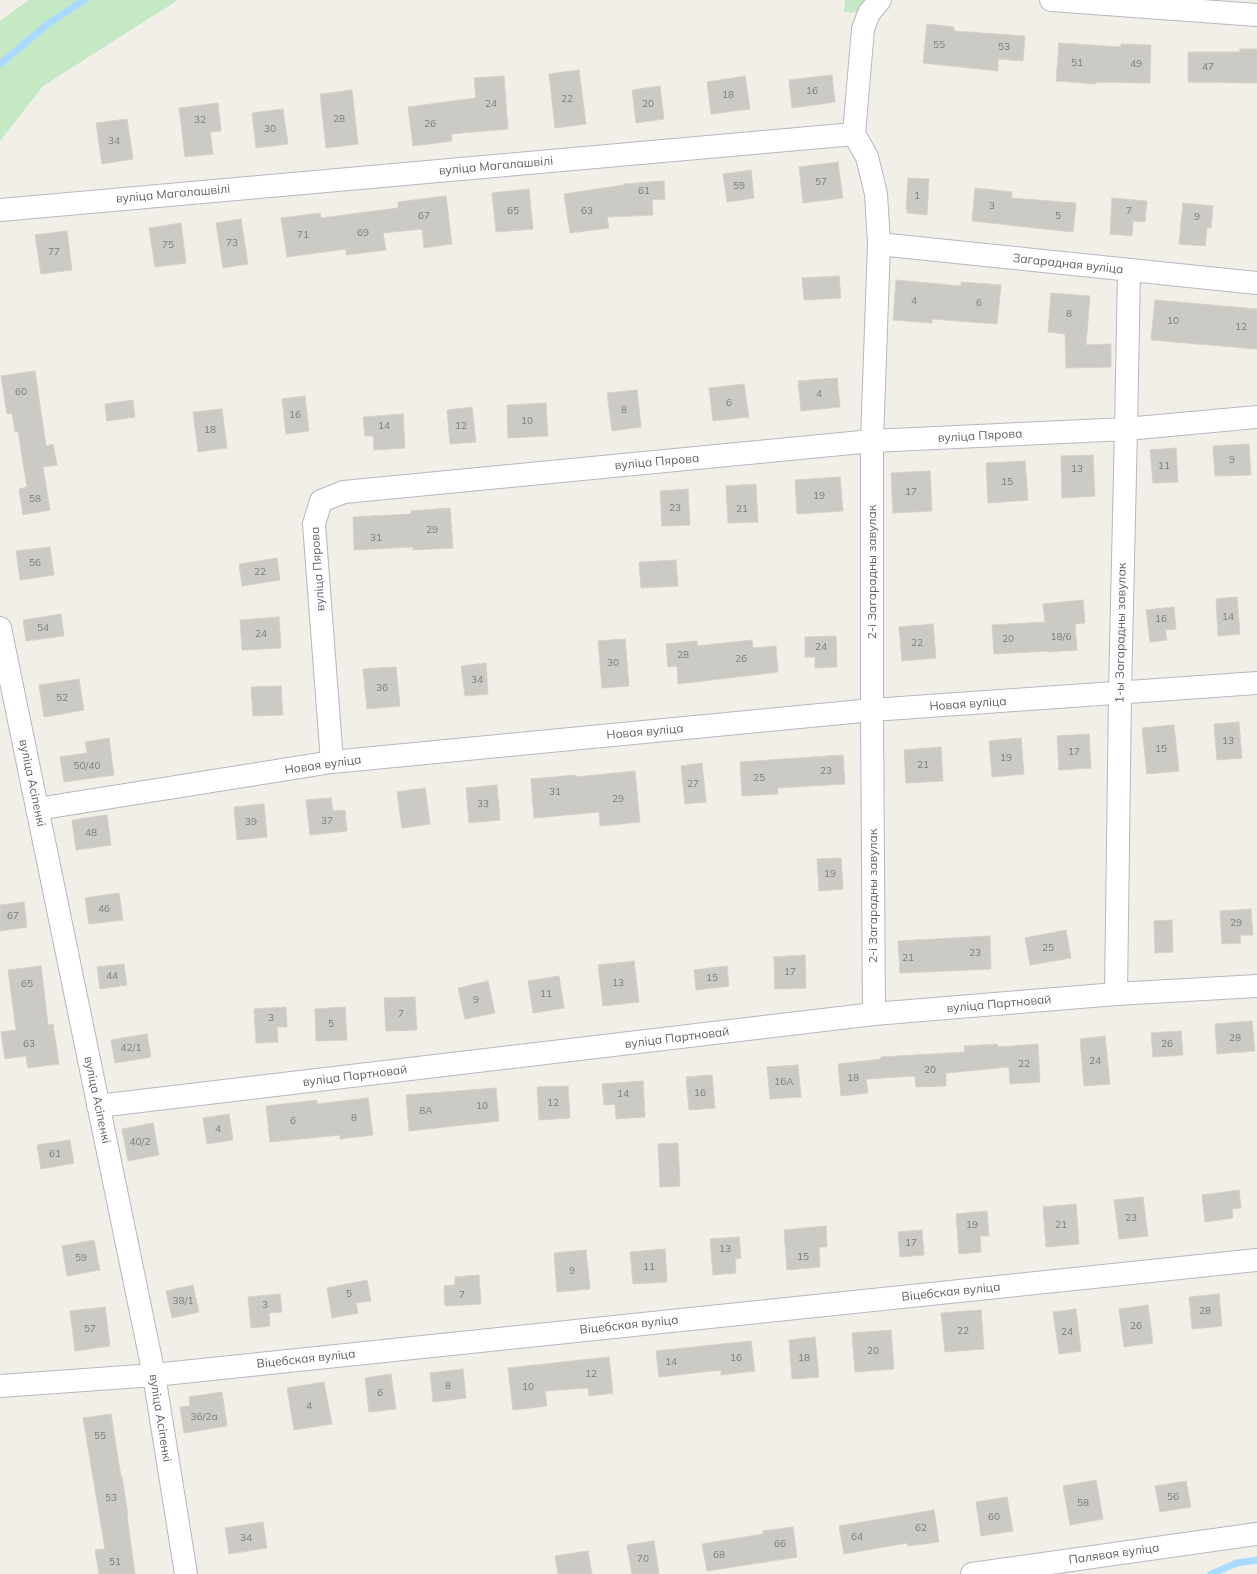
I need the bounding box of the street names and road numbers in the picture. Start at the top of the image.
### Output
street label: вуліца Магалашвілі [438,154,554,178]
street label: вуліца Магалашвілі [115,182,231,206]
street label: Загарадная вуліца [1012,251,1124,277]
street label: вуліца Пярова [937,427,1023,445]
street label: вуліца Пярова [614,451,700,473]
street label: 2-і Загарадны завулак [865,505,879,639]
street label: вуліца Пярова [308,526,328,612]
street label: 1-ы Загарадны завулак [1113,563,1129,703]
street label: Новая вуліца [929,694,1007,714]
street label: Новая вуліца [606,721,684,743]
street label: вуліца Асіпенкі [16,738,48,828]
street label: Новая вуліца [284,752,362,778]
street label: 2-і Загарадны завулак [866,829,880,963]
street label: вуліца Партновай [946,992,1052,1016]
street label: вуліца Партновай [624,1024,730,1052]
street label: вуліца Асіпенкі [81,1055,113,1145]
street label: вуліца Партновай [302,1062,408,1090]
street label: Віцебская вуліца [901,1280,1001,1304]
street label: Віцебская вуліца [579,1313,679,1337]
street label: Віцебская вуліца [256,1347,356,1371]
street label: вуліца Асіпенкі [146,1373,174,1463]
street label: Палявая вуліца [1068,1541,1160,1567]

